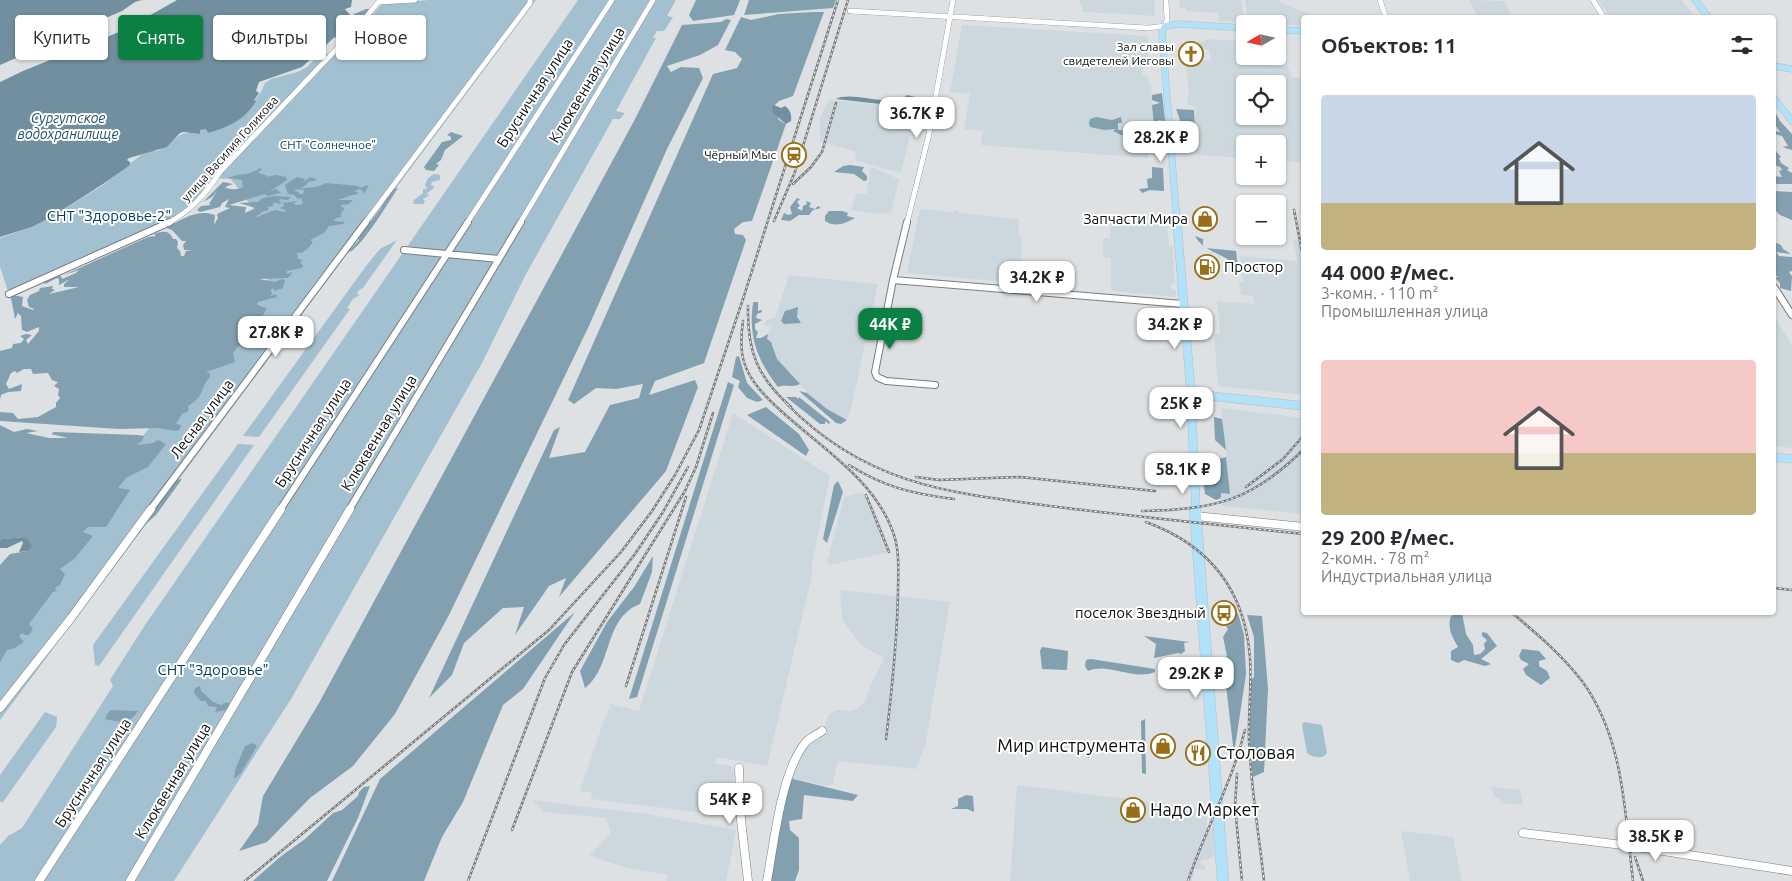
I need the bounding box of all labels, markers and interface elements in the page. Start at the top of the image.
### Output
chip: Купить [15,15,108,60]
chip: Снять [118,15,203,60]
chip: Фильтры [213,15,326,60]
chip: Новое [336,15,426,60]
north arrow [1236,15,1286,65]
map controls [1236,15,1286,245]
street label: Клюквенная улица [545,24,628,146]
icon: filters [1728,31,1756,59]
text: Объектов: 11 [1321,33,1457,57]
street label: Брусничная улица [493,35,576,151]
place label: Зал славы свидетелей Иеговы [1063,40,1174,67]
church icon: Зал славы свидетелей Иеговы [1178,41,1204,67]
button: locate [1236,75,1286,125]
street label: улица Василия Голикова [179,93,280,204]
pin: 36.7K ₽ [871,96,963,139]
text: 36.7K ₽ [890,104,944,122]
water label: Сургутское водохранилище [17,110,119,142]
pin: 28.2K ₽ [1115,120,1207,163]
text: 28.2K ₽ [1134,128,1188,146]
icon: home [1494,128,1584,218]
button: + [1236,135,1286,185]
park label: СНТ "Солнечное" [280,138,376,151]
station icon: Чёрный Мыс [781,142,807,168]
place label: Чёрный Мыс [704,148,776,161]
button: − [1236,195,1286,245]
shop icon: Запчасти Мира [1192,206,1218,232]
park label: СНТ "Здоровье-2" [47,207,171,224]
place label: Запчасти Мира [1083,210,1188,227]
fuel station icon: Простор [1194,254,1220,280]
place label: Простор [1224,258,1283,275]
pin: 34.2K ₽ [991,260,1083,303]
text: 44 000 ₽/мес. [1321,260,1454,284]
text: 34.2K ₽ [1010,268,1064,286]
text: 3-комн. · 110 m² [1321,284,1438,302]
text: Промышленная улица [1321,302,1488,320]
pin: 44K ₽ [855,308,925,350]
pin: 34.2K ₽ [1129,308,1221,350]
text: 44K ₽ [869,315,911,333]
text: 34.2K ₽ [1148,315,1202,333]
pin: 27.8K ₽ [230,316,322,358]
text: 27.8K ₽ [249,323,303,341]
street label: Клюквенная улица [337,372,420,494]
street label: Брусничная улица [271,375,354,491]
street label: Лесная улица [166,376,237,462]
pin: 25K ₽ [1146,386,1216,429]
icon: home [1494,393,1584,483]
text: 25K ₽ [1160,394,1202,412]
pin: 58.1K ₽ [1137,452,1229,495]
text: 58.1K ₽ [1156,460,1210,478]
text: 29 200 ₽/мес. [1321,525,1454,549]
text: 2-комн. · 78 m² [1321,549,1429,567]
text: Индустриальная улица [1321,567,1492,585]
bus stop icon: поселок Звездный [1211,600,1237,626]
place label: поселок Звездный [1075,604,1206,621]
pin: 29.2K ₽ [1150,656,1242,699]
park label: СНТ "Здоровье" [157,661,269,678]
text: 29.2K ₽ [1169,664,1223,682]
street label: Брусничная улица [51,715,134,831]
street label: Клюквенная улица [131,720,214,842]
shop icon: Мир инструмента [1150,733,1176,759]
place label: Мир инструмента [997,735,1146,755]
restaurant icon: Столовая [1185,740,1211,766]
place label: Столовая [1216,742,1295,762]
pin: 54K ₽ [695,782,765,825]
text: 54K ₽ [709,790,751,808]
shop icon: Надо Маркет [1120,797,1146,823]
place label: Надо Маркет [1150,799,1259,819]
pin: 38.5K ₽ [1610,820,1702,862]
text: 38.5K ₽ [1629,827,1683,845]

